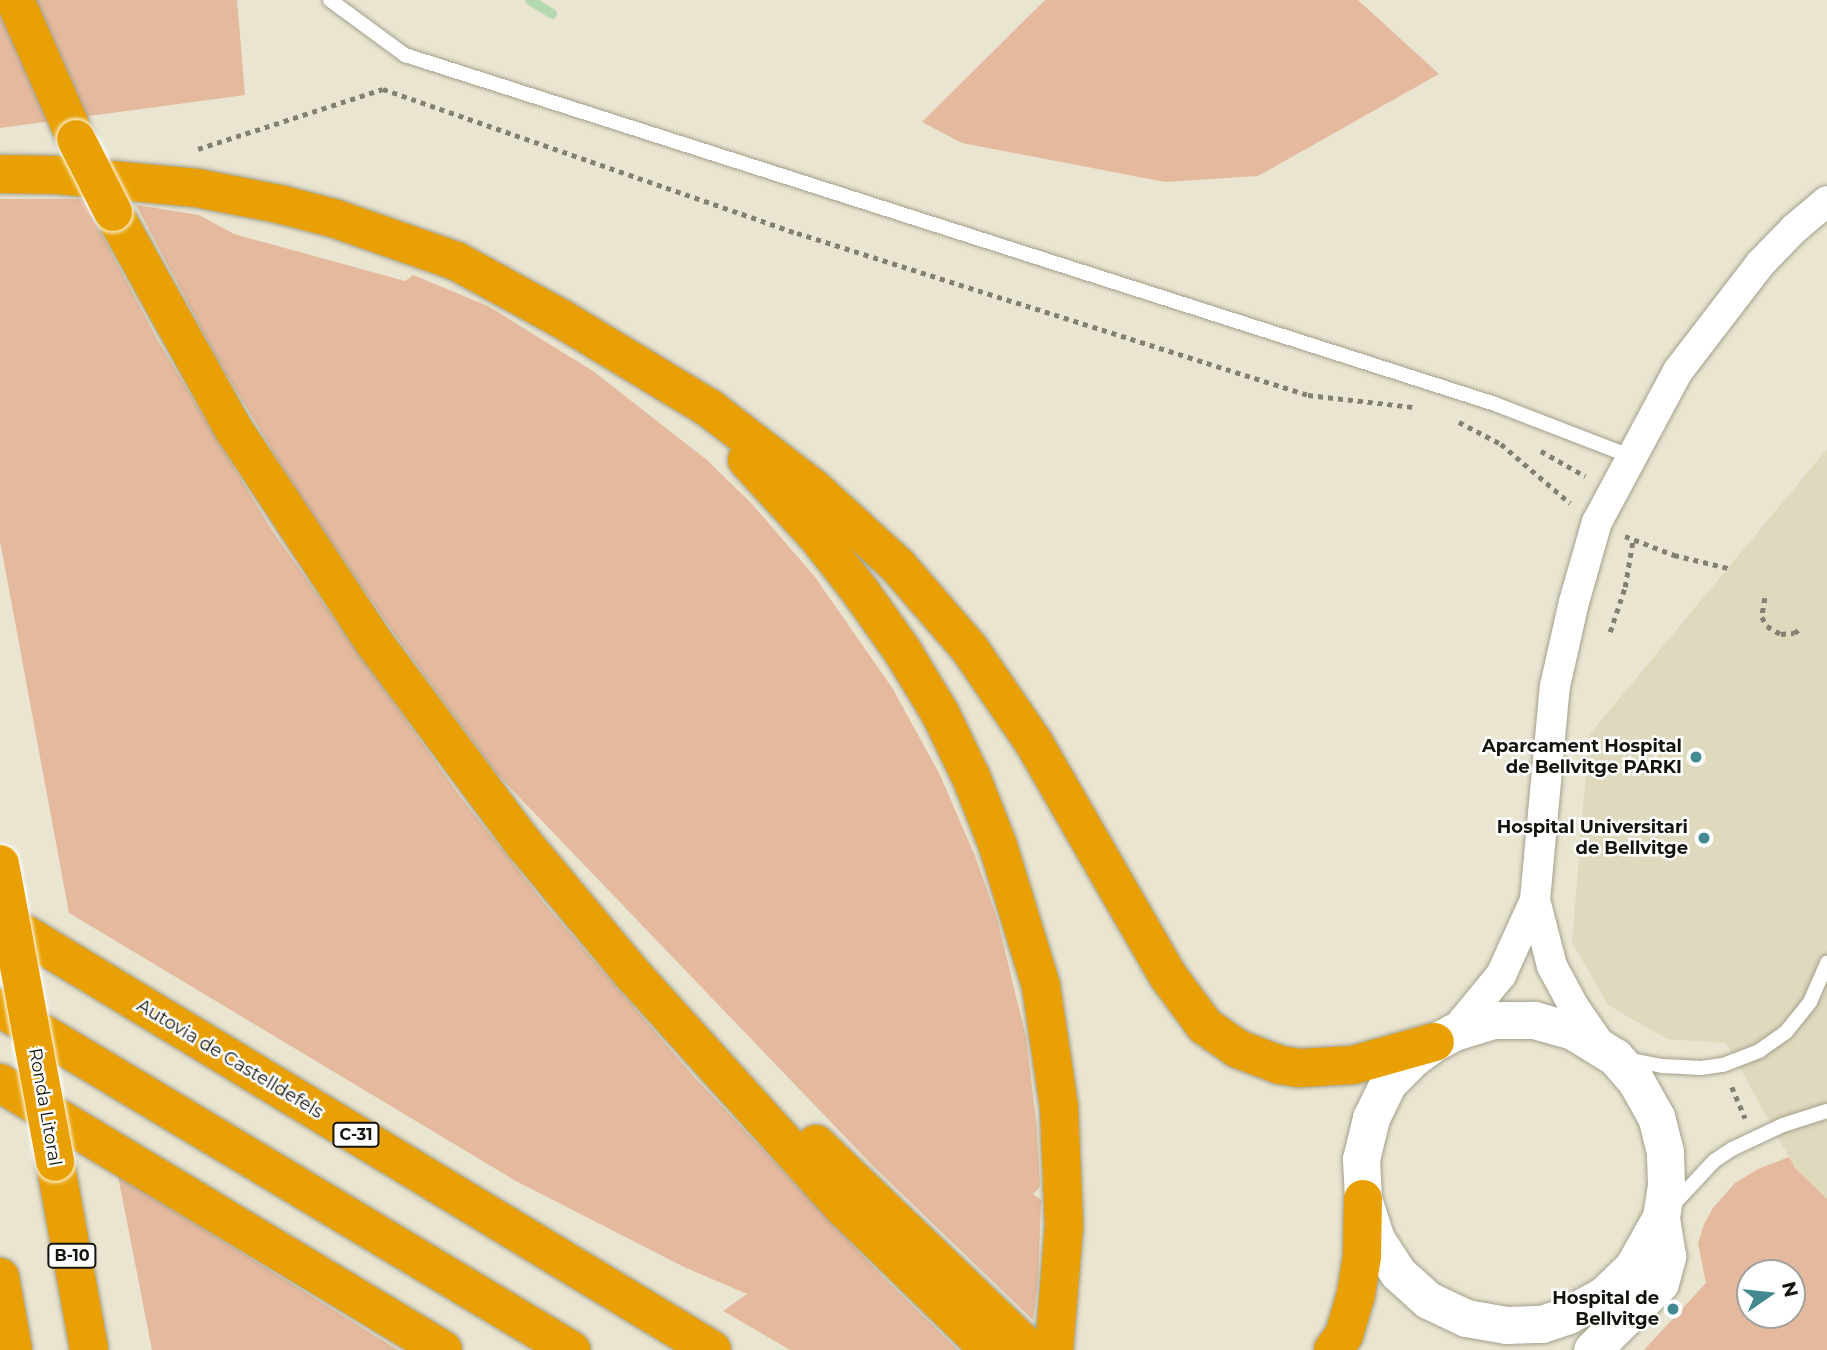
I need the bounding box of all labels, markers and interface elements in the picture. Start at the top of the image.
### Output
place label: Aparcament Hospital de Bellvitge PARKI [1482,736,1682,778]
marker: Aparcament Hospital de Bellvitge PARKI [1688,749,1704,765]
place label: Hospital Universitari de Bellvitge [1497,817,1688,860]
marker: Hospital Universitari de Bellvitge [1694,828,1714,848]
street label: Autovia de Castelldefels [133,995,327,1123]
street label: Ronda Litoral [24,1046,66,1168]
road number: C-31 [332,1122,380,1148]
road number: B-10 [46,1244,98,1268]
north arrow [1736,1259,1806,1329]
text: N [1777,1279,1803,1300]
place label: Hospital de Bellvitge [1552,1288,1659,1330]
marker: Hospital de Bellvitge [1665,1301,1681,1317]

